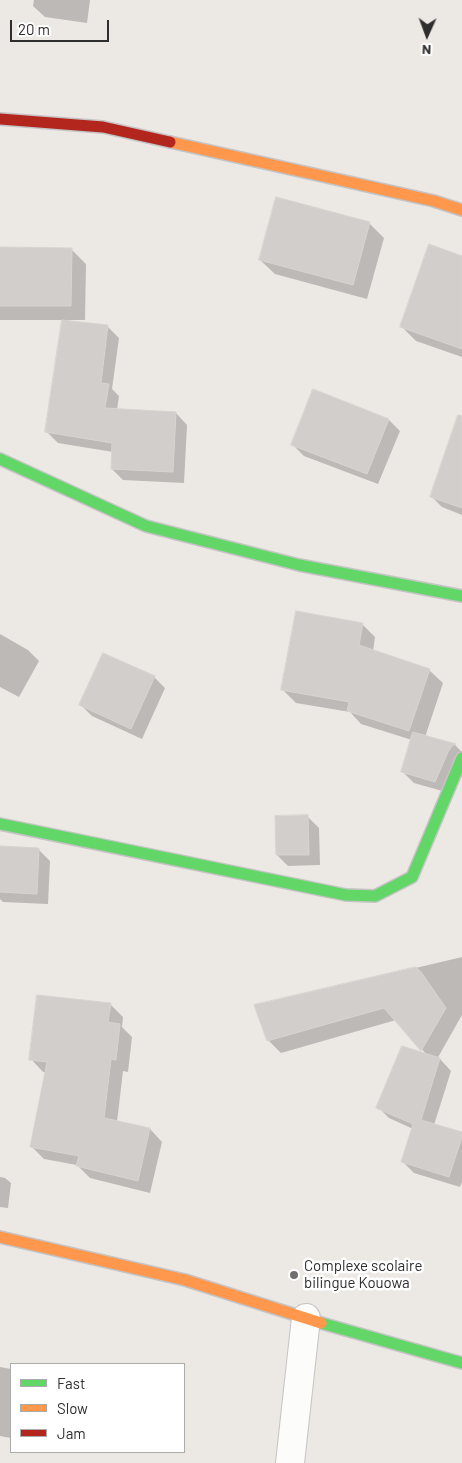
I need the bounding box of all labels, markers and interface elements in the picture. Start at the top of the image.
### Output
scale bar [12,10,111,42]
north arrow [402,10,452,60]
text: 20 m [18,20,50,38]
text: N [422,42,431,59]
place label: Complexe scolaire bilingue Kouowa [304,1257,422,1292]
marker: Complexe scolaire bilingue Kouowa [288,1269,300,1281]
legend [10,1363,185,1453]
text: Fast [57,1374,85,1392]
text: Slow [57,1399,88,1417]
text: Jam [57,1424,86,1442]

